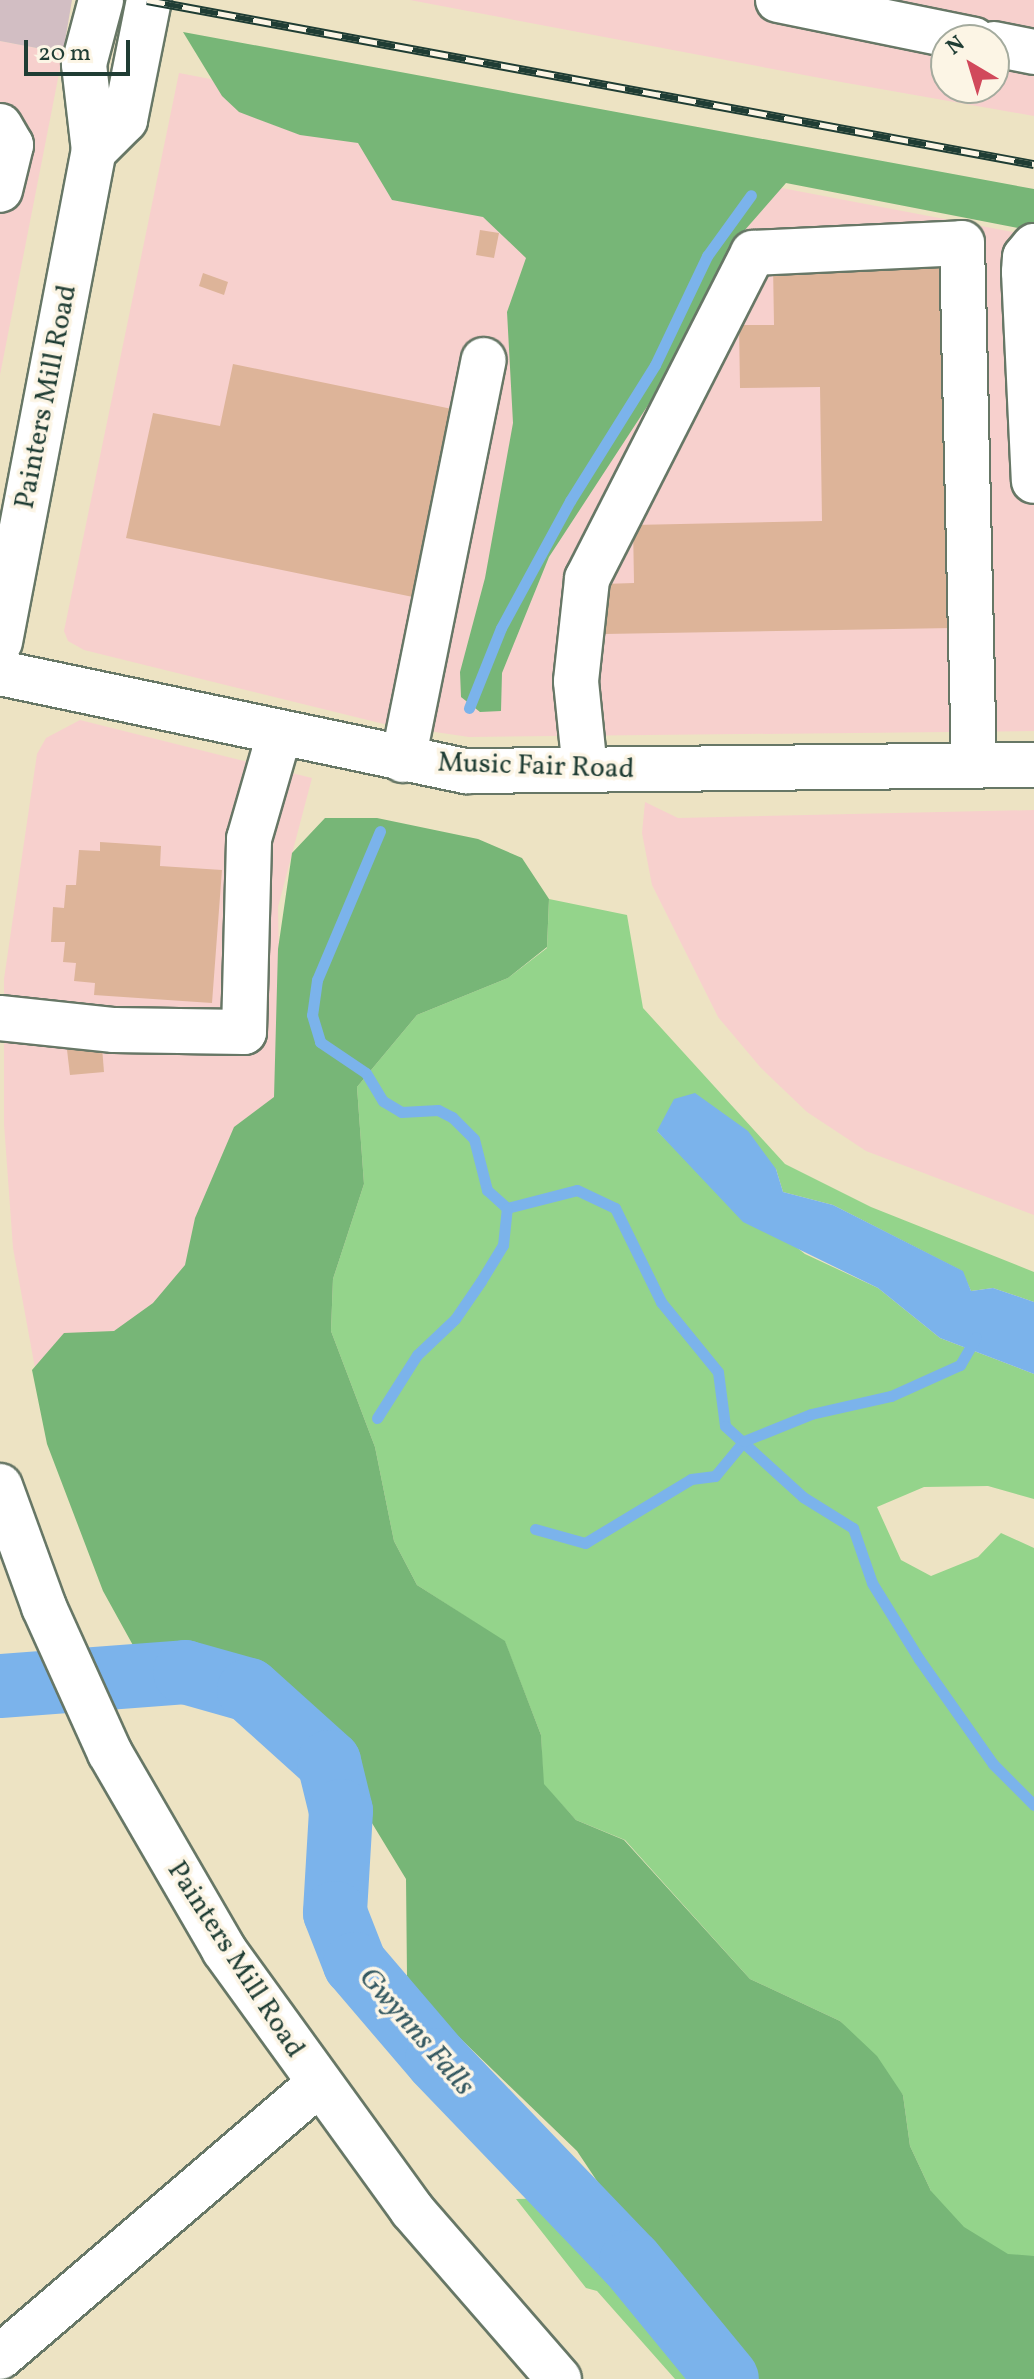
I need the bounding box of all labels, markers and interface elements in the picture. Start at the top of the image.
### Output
scale bar [28,24,134,74]
north arrow [930,24,1010,104]
text: N [940,29,972,63]
text: 20 m [38,37,91,71]
street label: Painters Mill Road [9,282,85,512]
street label: Music Fair Road [437,747,635,787]
street label: Painters Mill Road [159,1855,311,2065]
water label: Gwynns Falls [351,1960,481,2104]

